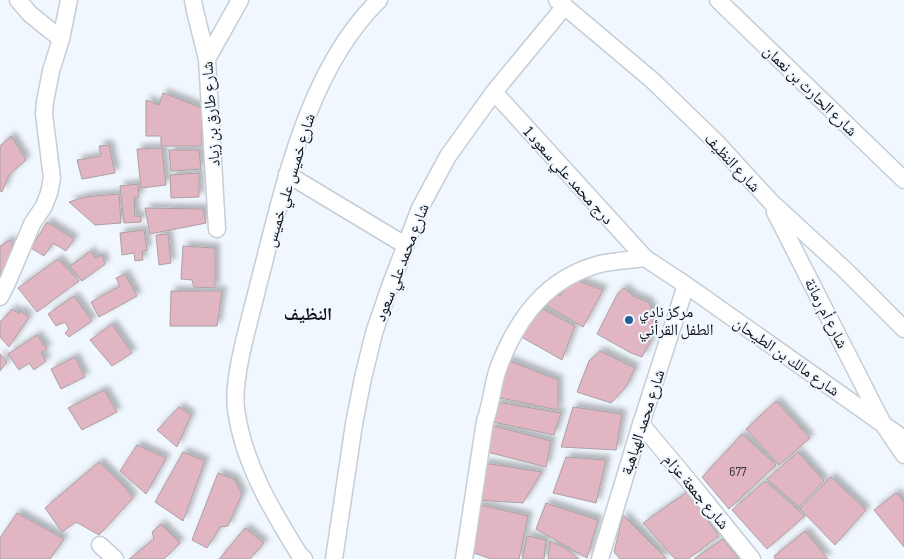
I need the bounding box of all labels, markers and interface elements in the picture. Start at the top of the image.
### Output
street label: شارع الحارث بن نعمان [759,41,861,141]
street label: شارع طارق بن زياد [198,61,225,167]
street label: شارع خميس علي خميس [261,111,322,250]
street label: درج محمد علي سعود 1 [517,123,617,230]
street label: شارع النظيف [700,130,764,196]
street label: شارع محمد علي سعود [371,201,435,325]
street label: شارع أم رمانة [800,275,852,352]
place label: مركز نادي الطفل القرأني [639,303,714,342]
district label: النظيف [284,304,332,325]
street label: شارع مالك بن الطيحان [729,313,843,401]
marker: مركز نادي الطفل القرأني [623,314,635,326]
street label: شارع محمد الهباهبة [617,367,669,478]
street label: شارع جمعة عزام [659,450,733,533]
house number: 677 [729,463,747,480]

